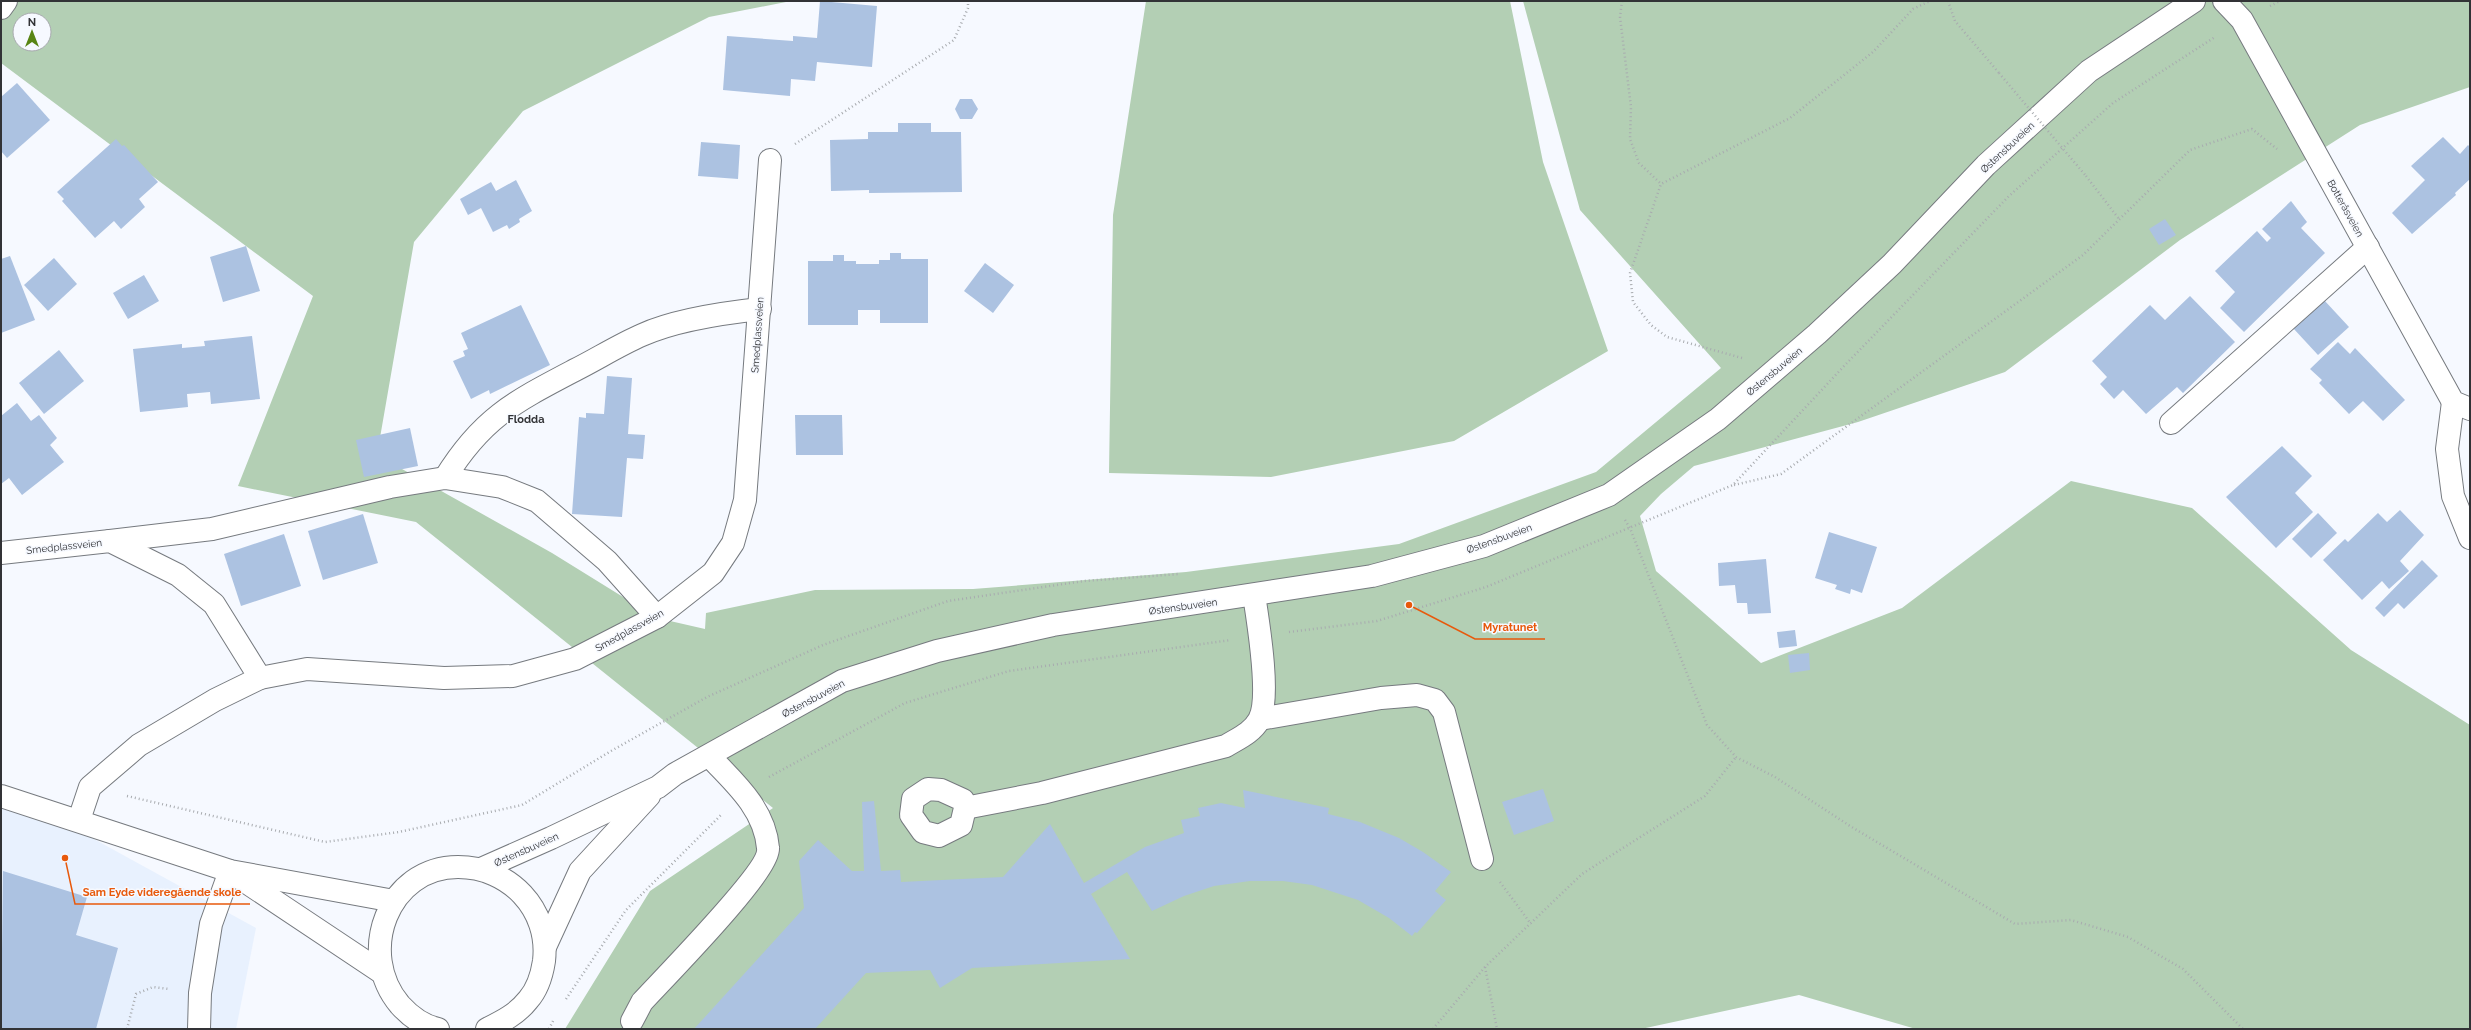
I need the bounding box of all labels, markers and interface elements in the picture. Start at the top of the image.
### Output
north arrow [12,12,52,52]
text: N [28,16,36,29]
street label: Østensbuveien [1978,120,2036,175]
street label: Botteråsveien [2325,178,2366,239]
street label: Smedplassveien [749,297,766,373]
street label: Østensbuveien [1744,345,1804,398]
district label: Flodda [508,413,544,426]
street label: Østensbuveien [1465,521,1534,555]
street label: Smedplassveien [26,537,103,556]
street label: Østensbuveien [1148,596,1218,617]
street label: Smedplassveien [593,607,665,654]
callout: Myratunet [1475,616,1545,639]
text: Myratunet [1483,621,1538,634]
street label: Østensbuveien [780,677,846,720]
street label: Østensbuveien [492,830,560,869]
callout: Sam Eyde videregående skole [75,881,250,904]
text: Sam Eyde videregående skole [83,886,242,899]

